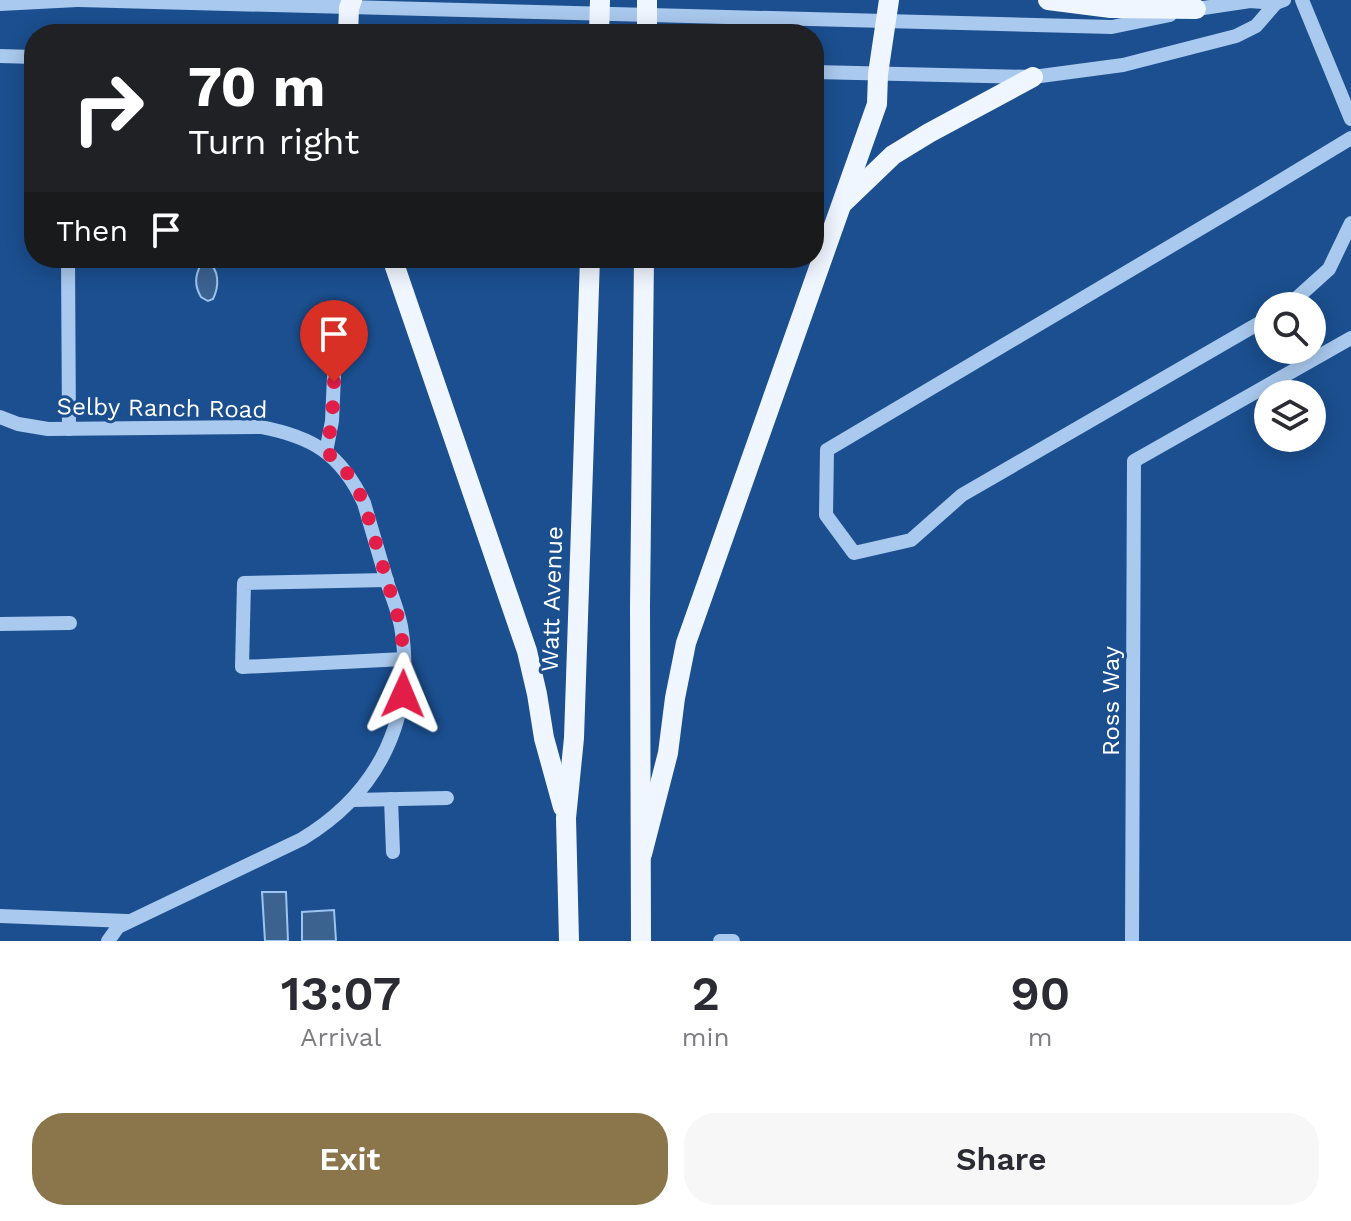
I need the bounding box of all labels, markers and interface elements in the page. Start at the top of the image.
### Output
text: 70 m [188,54,325,120]
icon: right [56,56,160,160]
text: Turn right [188,121,359,163]
icon: arrive [144,208,188,252]
text: Then [56,213,128,248]
map controls [1254,292,1326,452]
button: search [1254,292,1326,364]
pin [300,300,368,382]
icon: arrive [312,312,356,356]
button: layers [1254,380,1326,452]
street label: Selby Ranch Road [56,392,268,424]
street label: Watt Avenue [535,526,569,672]
street label: Ross Way [1097,645,1125,756]
position arrow [361,652,445,736]
text: 13:07 [281,965,401,1022]
text: 2 [691,965,720,1022]
text: 90 [1010,965,1070,1022]
text: Arrival [300,1022,381,1052]
text: min [682,1022,730,1052]
text: m [1028,1022,1053,1052]
button: Exit [32,1113,668,1205]
button: Share [684,1113,1319,1205]

